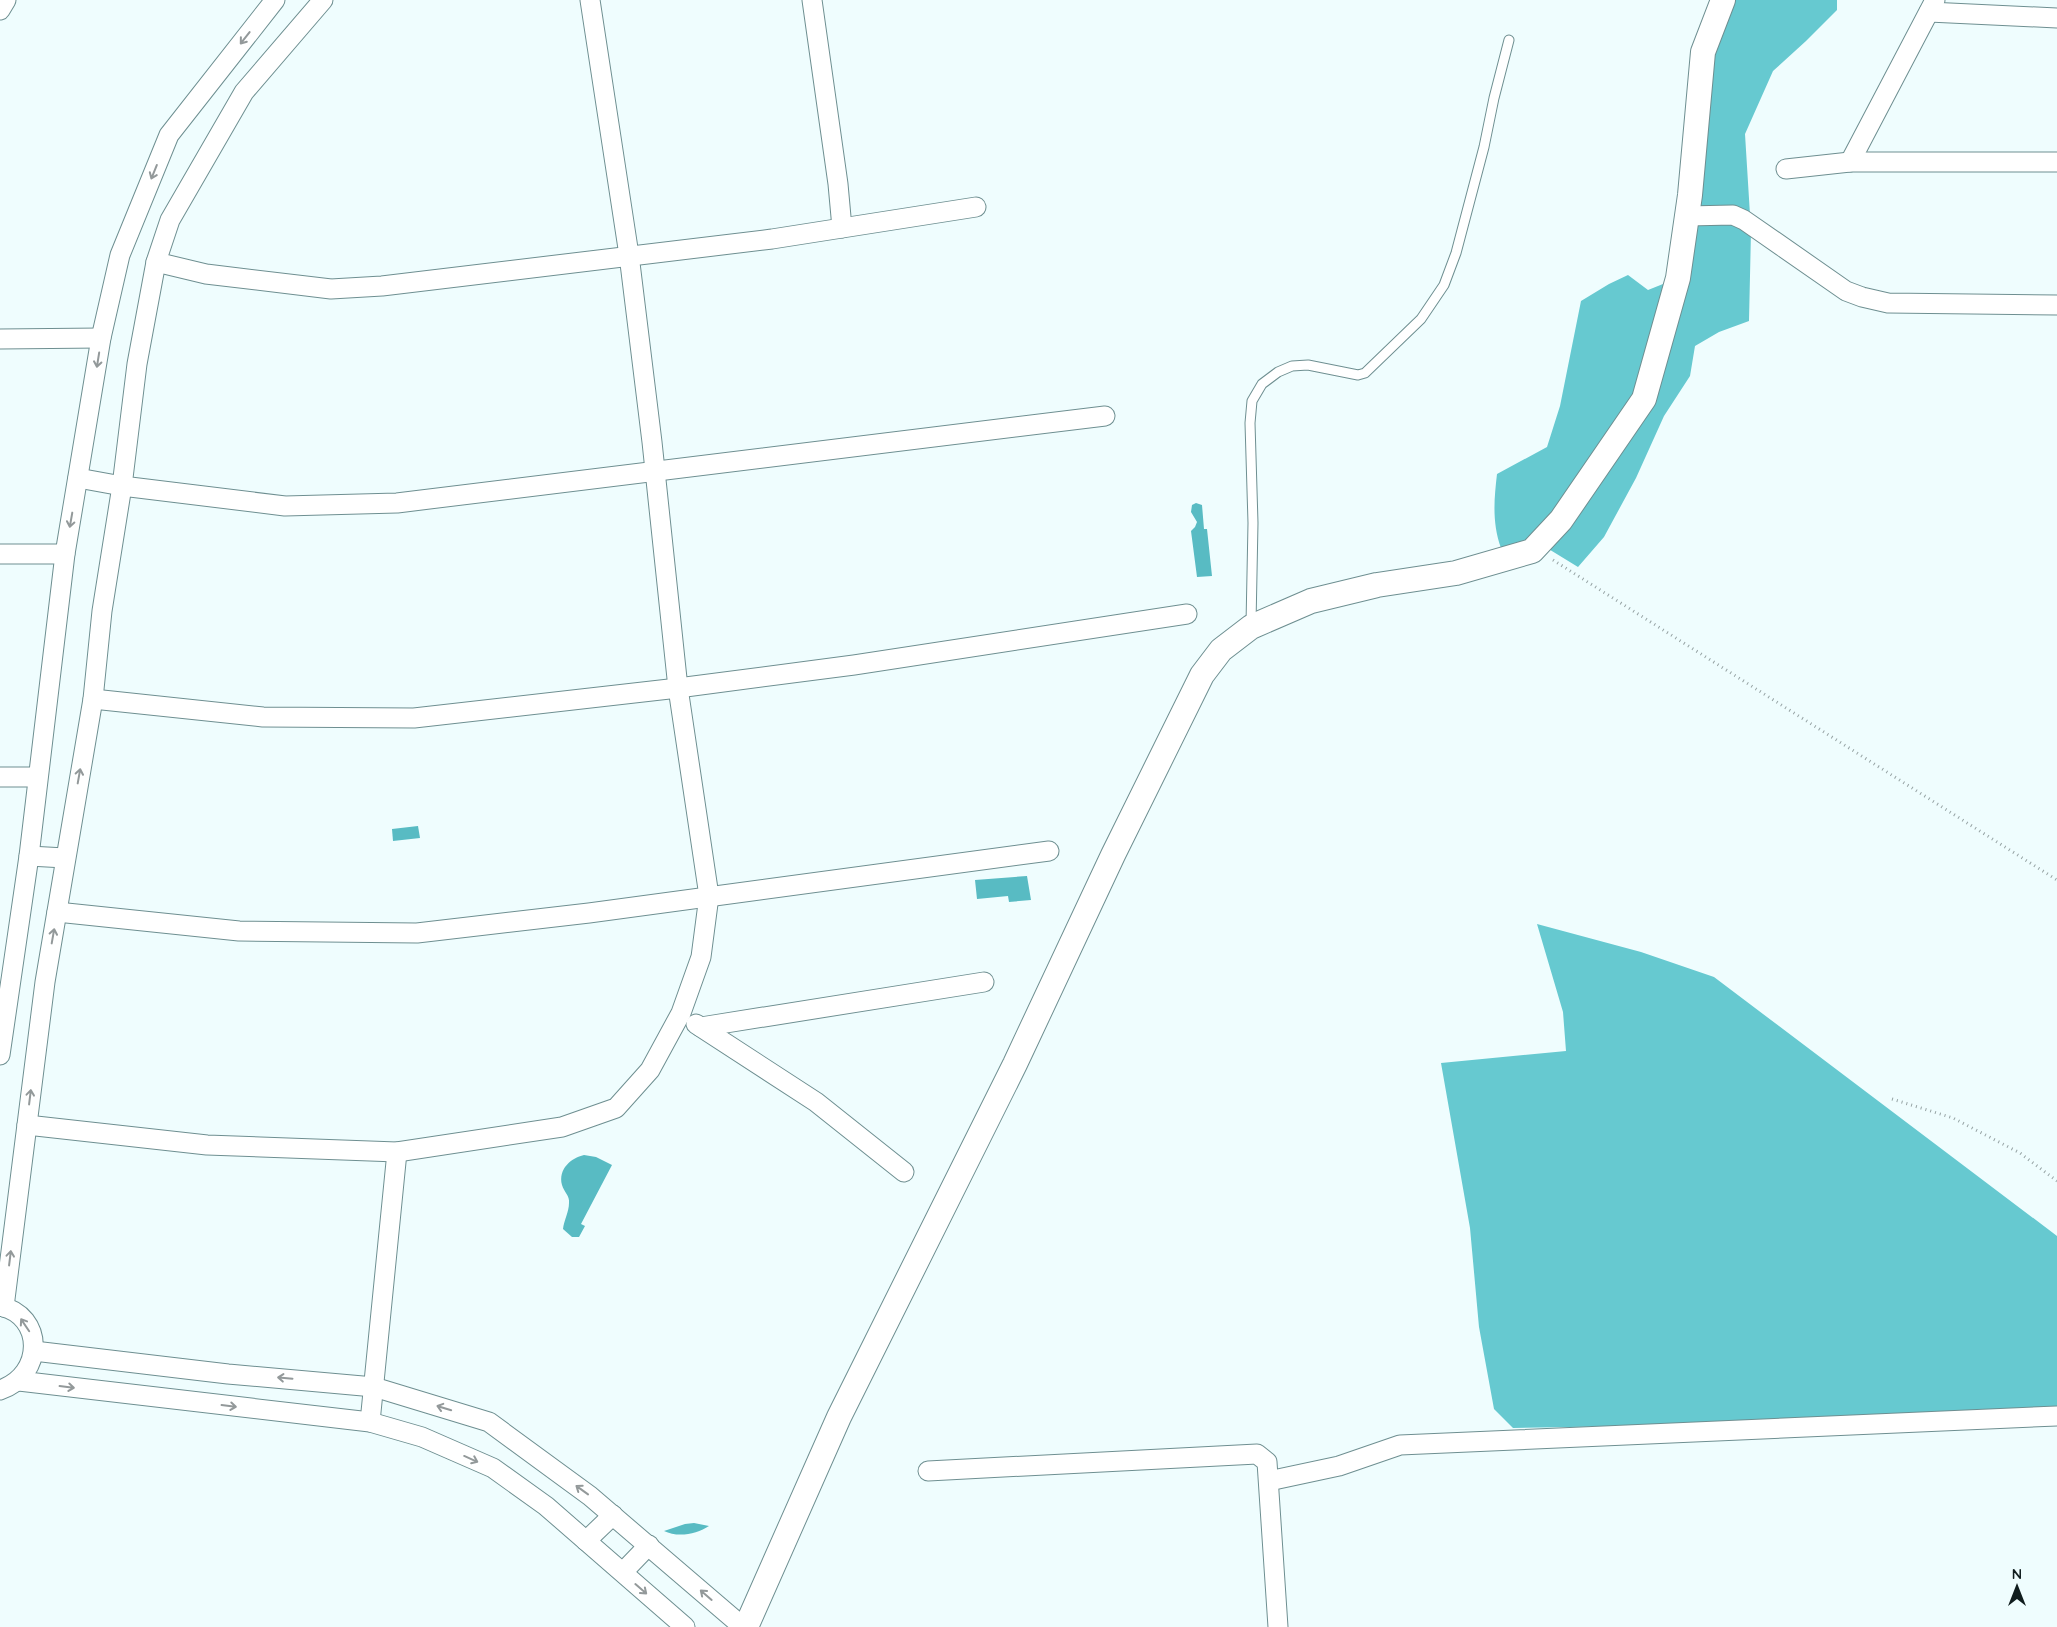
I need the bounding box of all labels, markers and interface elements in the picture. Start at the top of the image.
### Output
one-way arrow [240,31,250,45]
one-way arrow [149,164,158,179]
one-way arrow [92,352,102,368]
one-way arrow [65,512,75,528]
one-way arrow [75,768,85,784]
one-way arrow [48,929,58,945]
one-way arrow [25,1089,35,1105]
one-way arrow [5,1251,15,1267]
one-way arrow [20,1318,31,1332]
one-way arrow [277,1374,293,1383]
one-way arrow [59,1382,75,1392]
one-way arrow [220,1401,236,1411]
one-way arrow [436,1403,452,1413]
one-way arrow [463,1454,478,1464]
one-way arrow [575,1485,589,1495]
north arrow [1992,1562,2042,1612]
text: N [2012,1565,2022,1583]
one-way arrow [635,1583,648,1594]
one-way arrow [700,1589,713,1601]

